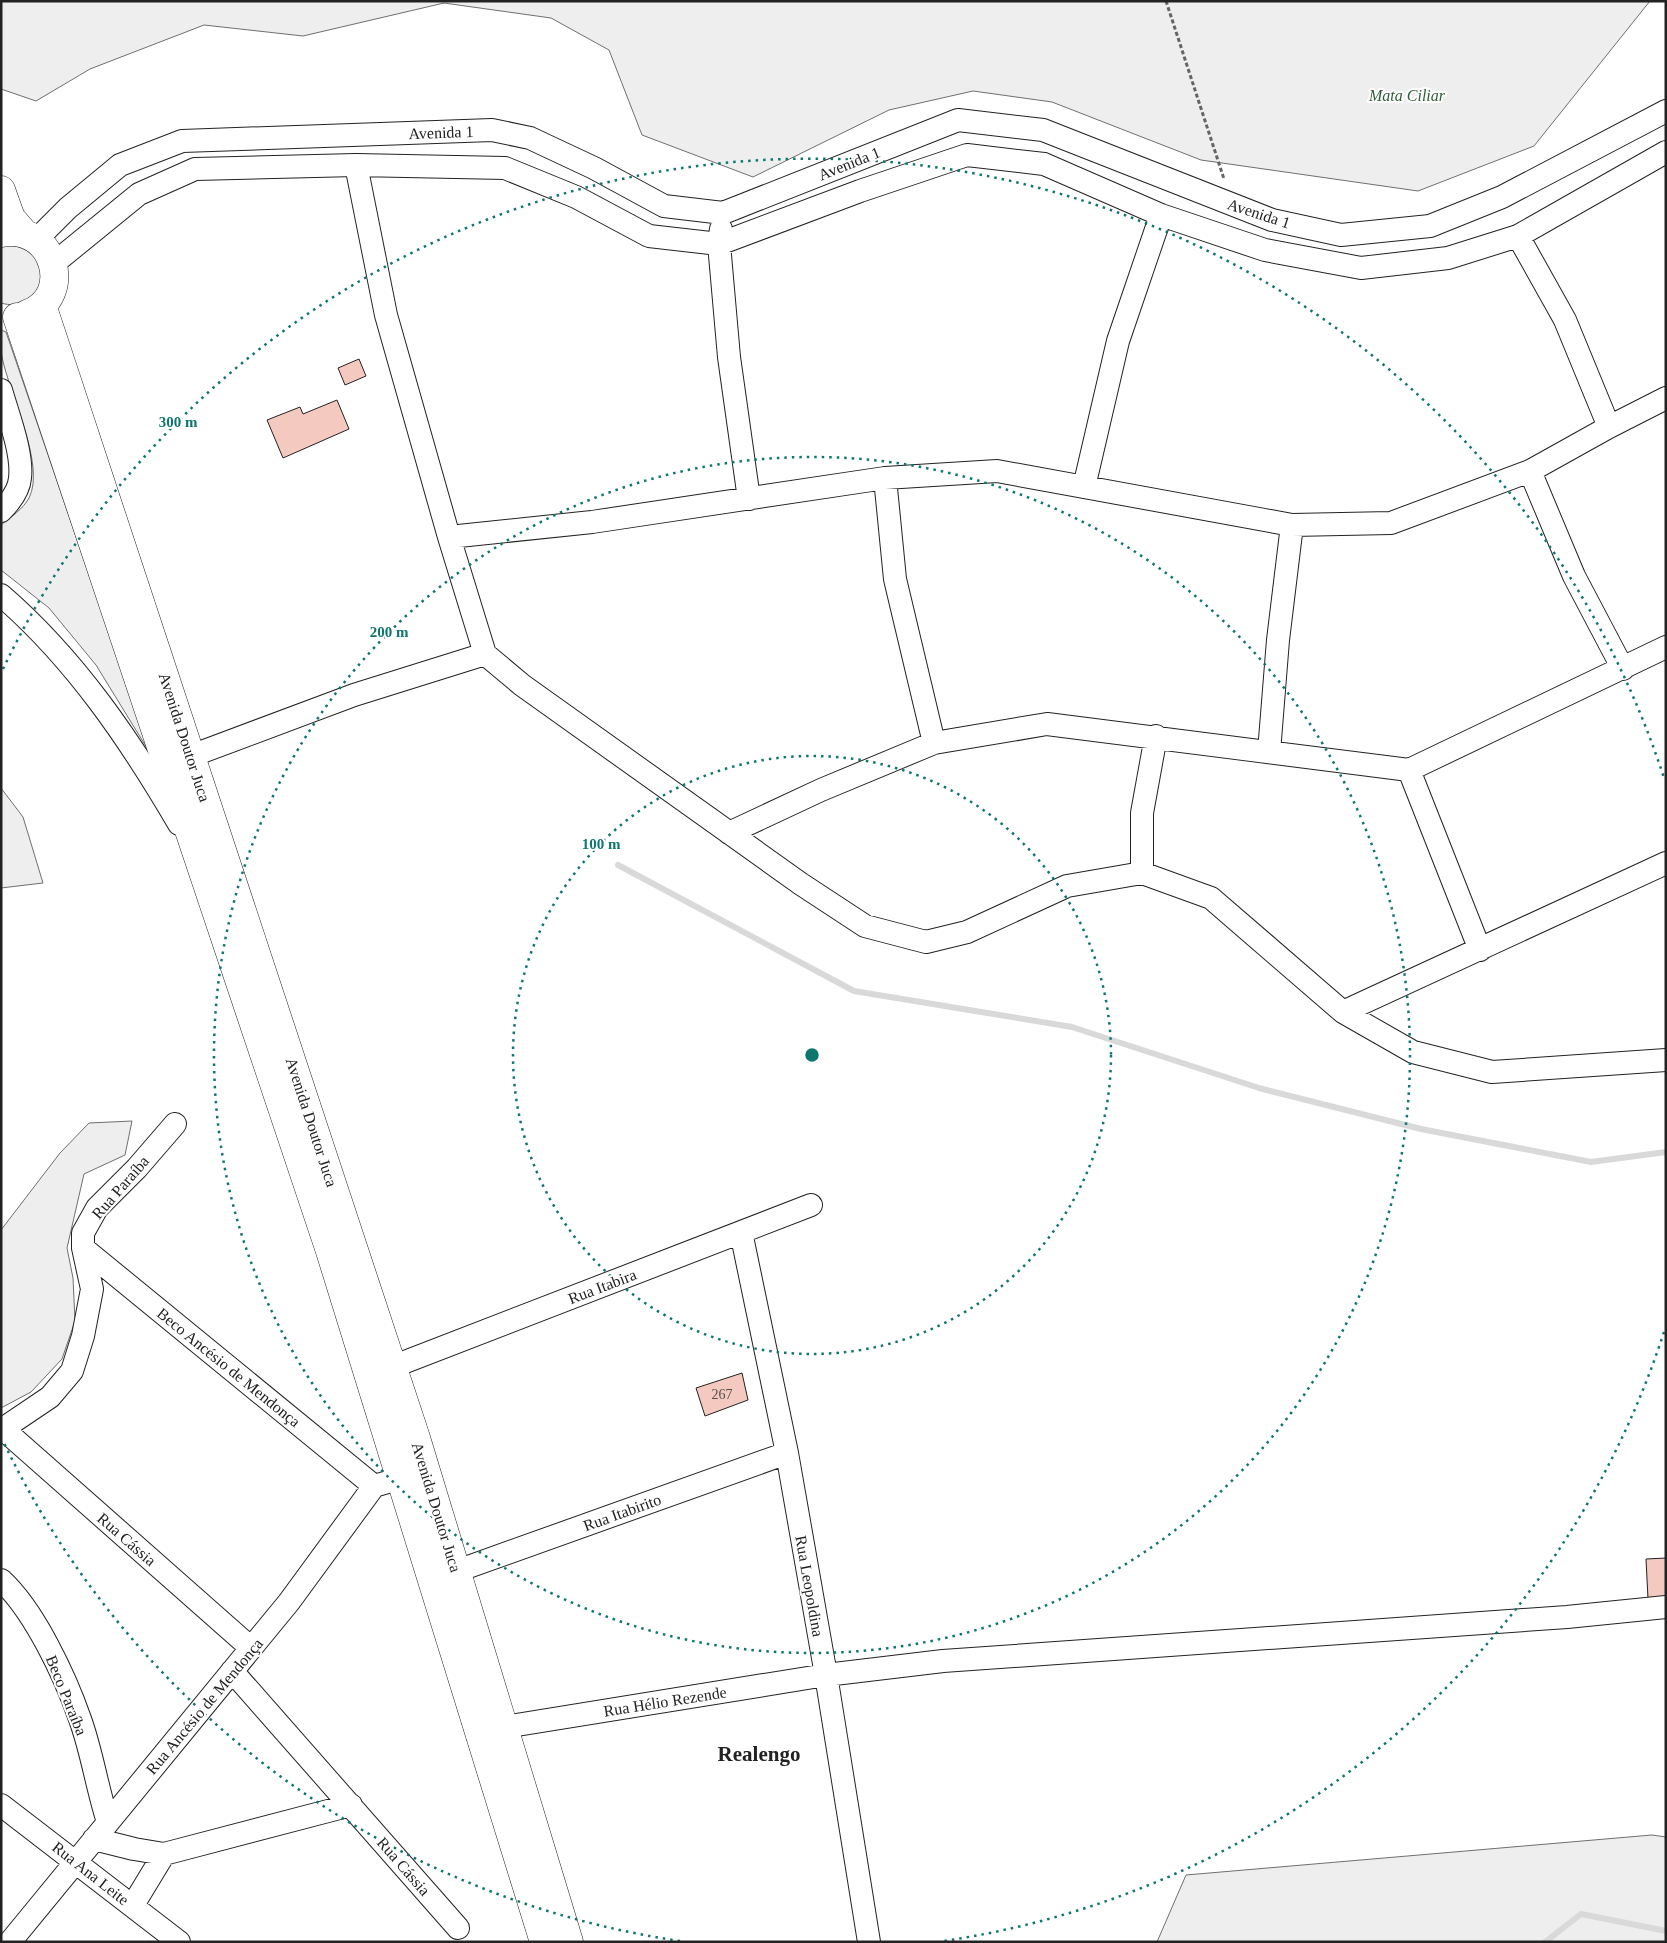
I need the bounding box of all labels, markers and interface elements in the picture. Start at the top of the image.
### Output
park label: Mata Ciliar [1368,87,1446,104]
street label: Avenida 1 [408,123,474,142]
street label: Avenida 1 [816,143,883,184]
street label: Avenida 1 [1225,195,1292,232]
text: 300 m [159,414,198,430]
text: 200 m [370,624,409,640]
street label: Avenida Doutor Juca [156,670,213,804]
text: 100 m [582,836,621,852]
centre of rings [803,1046,821,1064]
street label: Avenida Doutor Juca [283,1055,340,1189]
street label: Rua Paraíba [88,1152,152,1222]
street label: Rua Itabira [566,1266,639,1307]
street label: Beco Ancésio de Mendonça [153,1304,304,1431]
house number: 267 [712,1387,733,1402]
street label: Avenida Doutor Juca [409,1440,464,1574]
street label: Rua Itabirito [581,1491,663,1534]
street label: Rua Cássia [94,1509,159,1569]
street label: Rua Leopoldina [791,1534,827,1638]
street label: Rua Ancésio de Mendonça [143,1635,267,1778]
street label: Beco Paraíba [43,1653,90,1738]
street label: Rua Hélio Rezende [602,1683,728,1720]
district label: Realengo [718,1742,800,1766]
street label: Rua Cássia [374,1834,434,1899]
street label: Rua Ana Leite [49,1838,132,1909]

